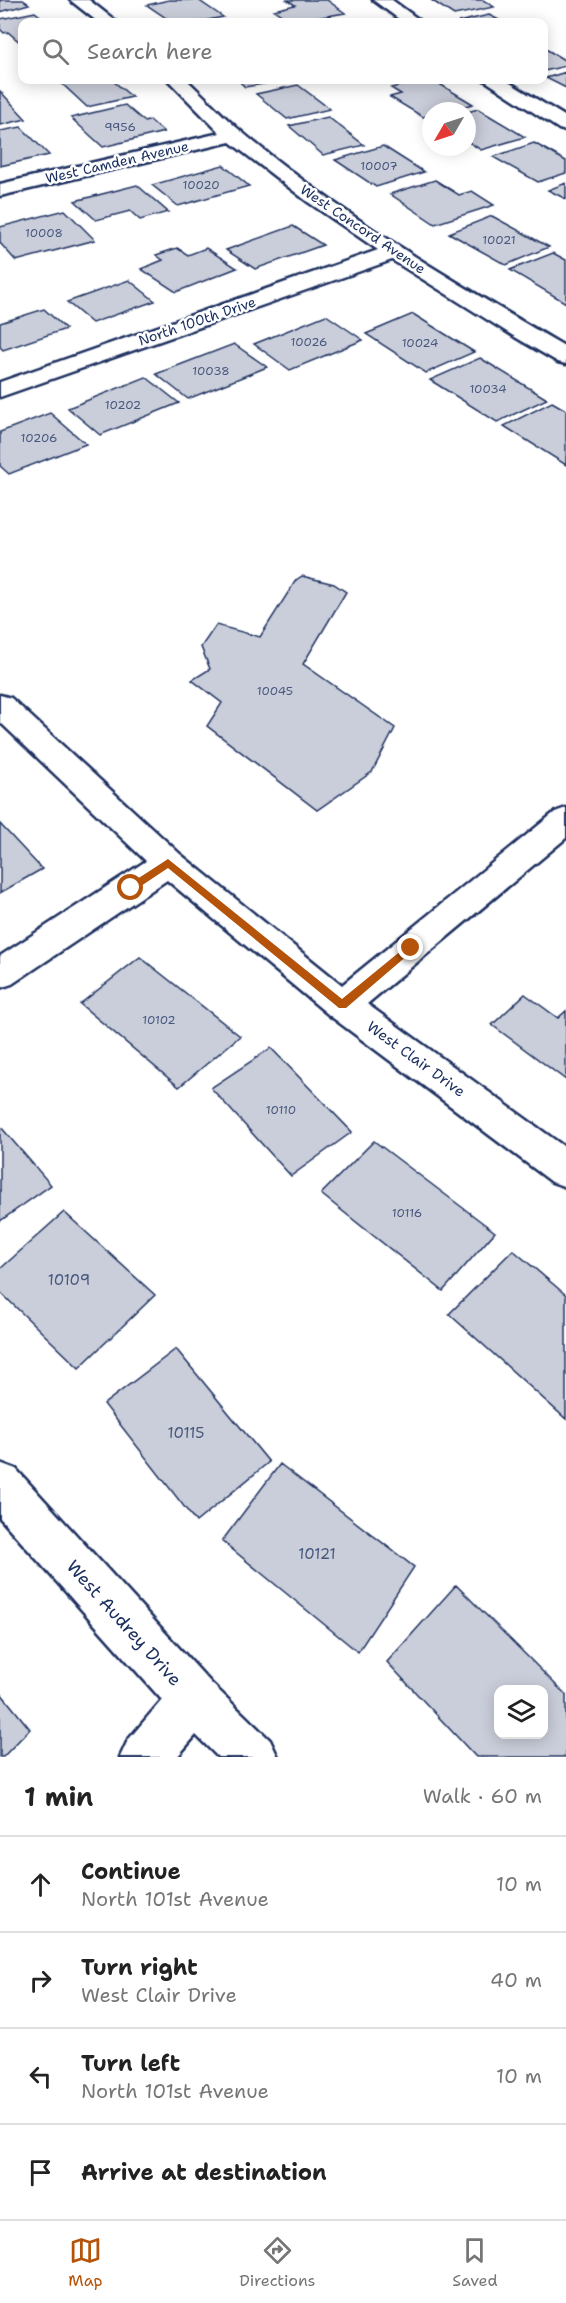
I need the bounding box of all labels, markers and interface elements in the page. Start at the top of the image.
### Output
search box [18,18,548,84]
icon: search [39,35,72,68]
text: Search here [87,37,213,66]
north arrow [422,102,476,156]
house number: 9956 [104,119,136,135]
street label: West Camden Avenue [44,137,190,187]
house number: 10007 [360,158,398,174]
house number: 10020 [182,177,220,193]
street label: West Concord Avenue [297,180,429,278]
house number: 10008 [25,225,63,241]
house number: 10021 [482,232,516,248]
street label: North 100th Drive [136,292,258,350]
house number: 10026 [291,334,327,350]
house number: 10024 [402,335,438,351]
house number: 10038 [192,363,230,379]
house number: 10034 [469,381,507,397]
house number: 10202 [105,397,141,413]
house number: 10206 [21,430,57,446]
house number: 10045 [257,683,293,699]
route start [117,874,143,900]
route end [397,934,423,960]
house number: 10102 [142,1012,176,1028]
street label: West Clair Drive [363,1017,469,1101]
house number: 10110 [266,1102,296,1118]
house number: 10116 [392,1205,422,1221]
house number: 10109 [48,1270,90,1290]
house number: 10115 [168,1423,204,1443]
house number: 10121 [298,1544,336,1564]
street label: West Audrey Drive [61,1555,187,1691]
map controls [494,1685,548,1739]
button: layers [494,1685,548,1739]
text: 1 min [24,1779,93,1814]
text: Walk · 60 m [423,1783,542,1809]
text: Continue [81,1857,181,1886]
icon: ahead [24,1868,57,1901]
text: 10 m [496,1871,542,1897]
text: North 101st Avenue [81,1886,269,1912]
text: Turn right [81,1953,198,1982]
icon: right [24,1964,57,1997]
text: 40 m [490,1967,542,1993]
text: West Clair Drive [81,1982,237,2008]
text: Turn left [81,2049,180,2078]
icon: left [24,2060,57,2093]
text: 10 m [496,2063,542,2089]
text: North 101st Avenue [81,2078,269,2104]
icon: arrive [24,2156,57,2189]
text: Arrive at destination [81,2158,327,2187]
tab: Map [68,2234,103,2291]
tab: Directions [239,2234,316,2291]
tab: Saved [452,2234,498,2291]

